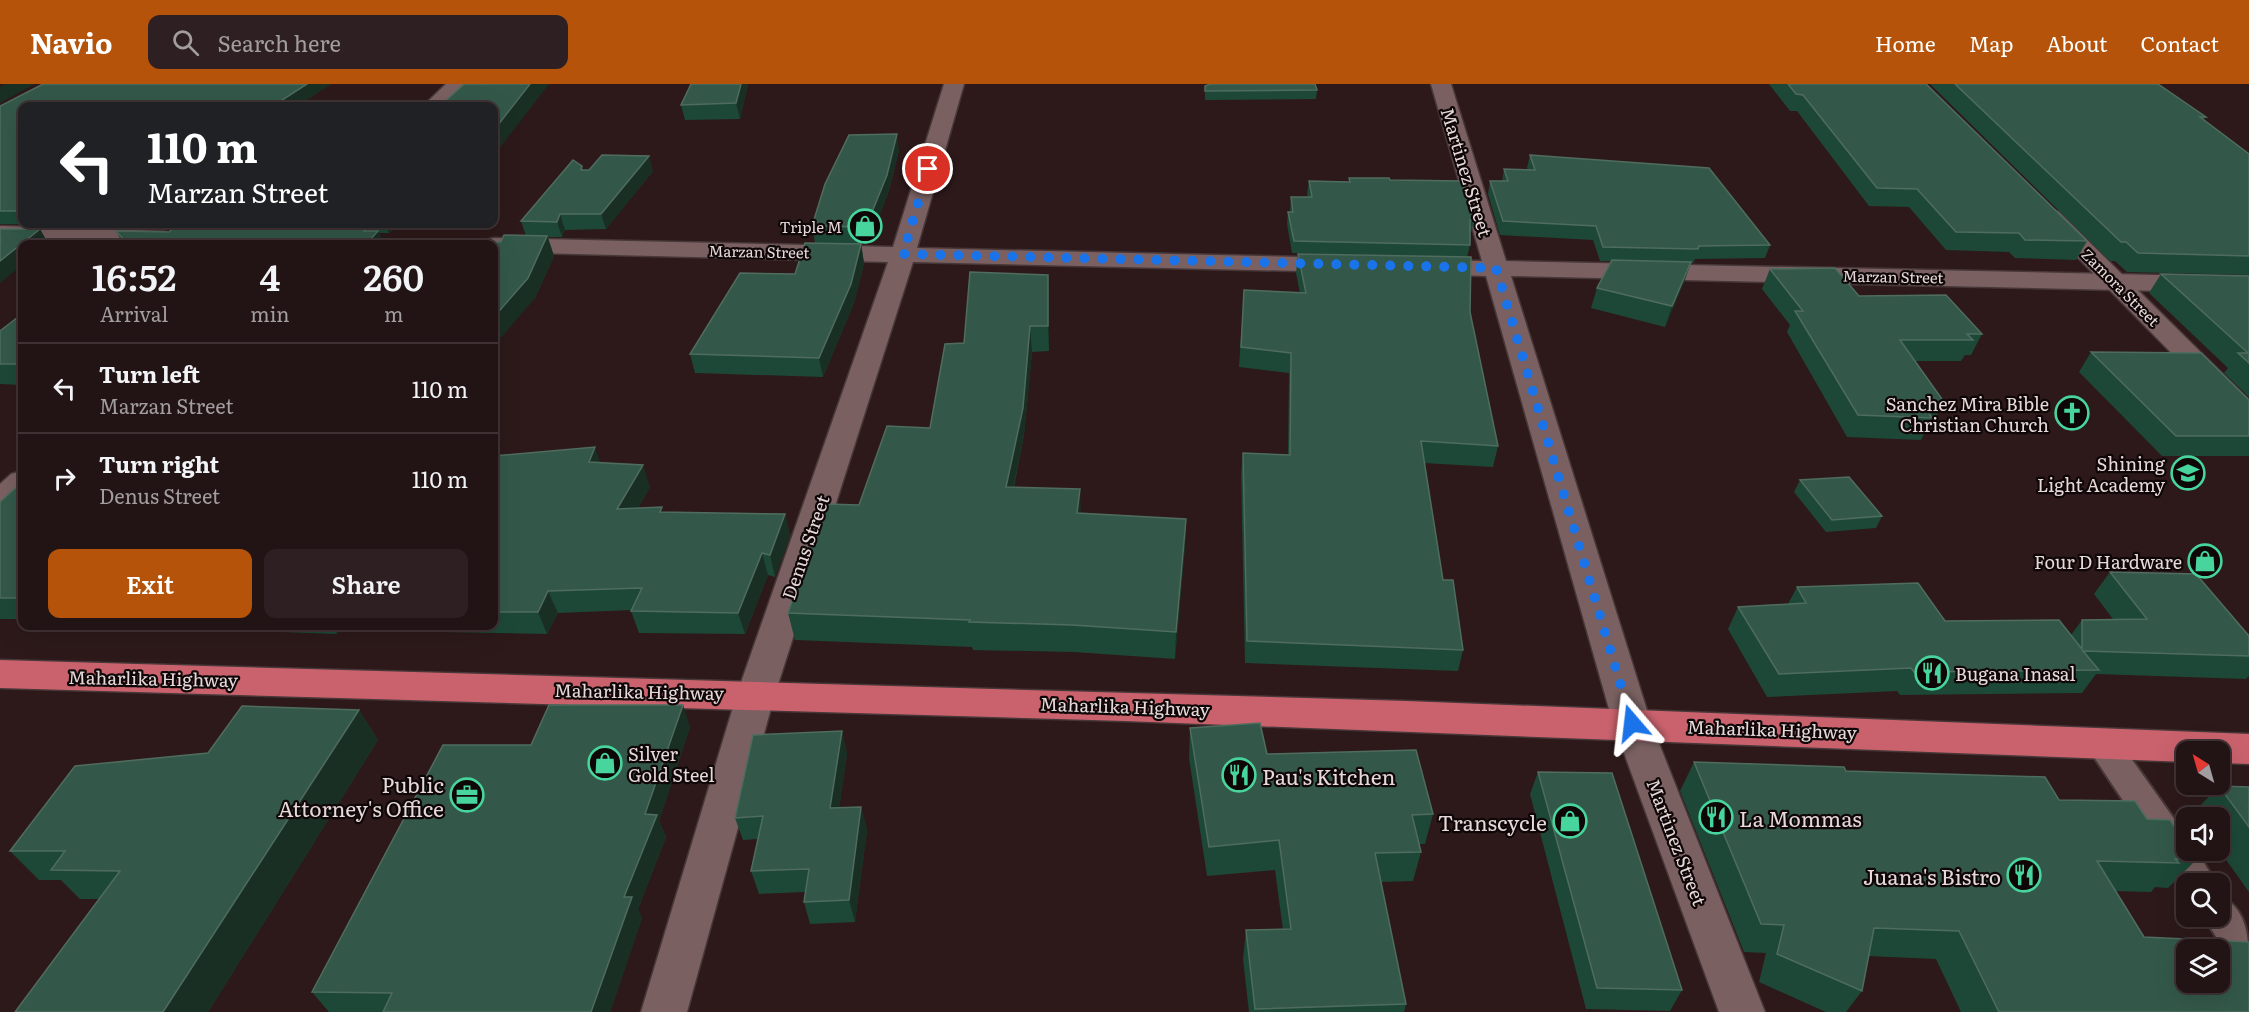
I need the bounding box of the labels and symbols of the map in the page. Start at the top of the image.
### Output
street label: Martinez Street [1435,104,1500,241]
pin [902,143,953,194]
shop icon: Triple M [847,208,883,244]
place label: Triple M [779,215,842,238]
street label: Marzan Street [708,239,810,263]
street label: Zamora Street [2077,243,2165,331]
street label: Marzan Street [1842,264,1944,288]
place label: Sanchez Mira Bible Christian Church [1886,390,2049,438]
church icon: Sanchez Mira Bible Christian Church [2054,395,2090,431]
place label: Shining Light Academy [2037,450,2166,498]
school or university icon: Shining Light Academy [2170,455,2206,491]
street label: Denus Street [774,490,836,603]
shop icon: Four D Hardware [2187,543,2223,579]
place label: Four D Hardware [2034,548,2182,575]
restaurant icon: Bugana Inasal [1914,655,1950,691]
place label: Bugana Inasal [1955,660,2076,687]
street label: Maharlika Highway [68,663,239,693]
street label: Maharlika Highway [554,676,725,706]
street label: Maharlika Highway [1040,690,1211,722]
position arrow [1600,691,1664,755]
street label: Maharlika Highway [1687,713,1858,745]
place label: Silver Gold Steel [628,740,714,788]
north arrow [2176,741,2230,795]
shop icon: Silver Gold Steel [587,745,623,781]
restaurant icon: Pau's Kitchen [1221,757,1257,793]
place label: Pau's Kitchen [1262,760,1396,791]
place label: Public Attorney's Office [278,768,444,823]
street label: Martinez Street [1640,775,1714,910]
office icon: Public Attorney's Office [449,777,485,813]
restaurant icon: La Mommas [1698,799,1734,835]
place label: La Mommas [1739,802,1862,833]
shop icon: Transcycle [1552,803,1588,839]
place label: Transcycle [1438,806,1547,837]
restaurant icon: Juana's Bistro [2006,857,2042,893]
place label: Juana's Bistro [1863,860,2001,891]

